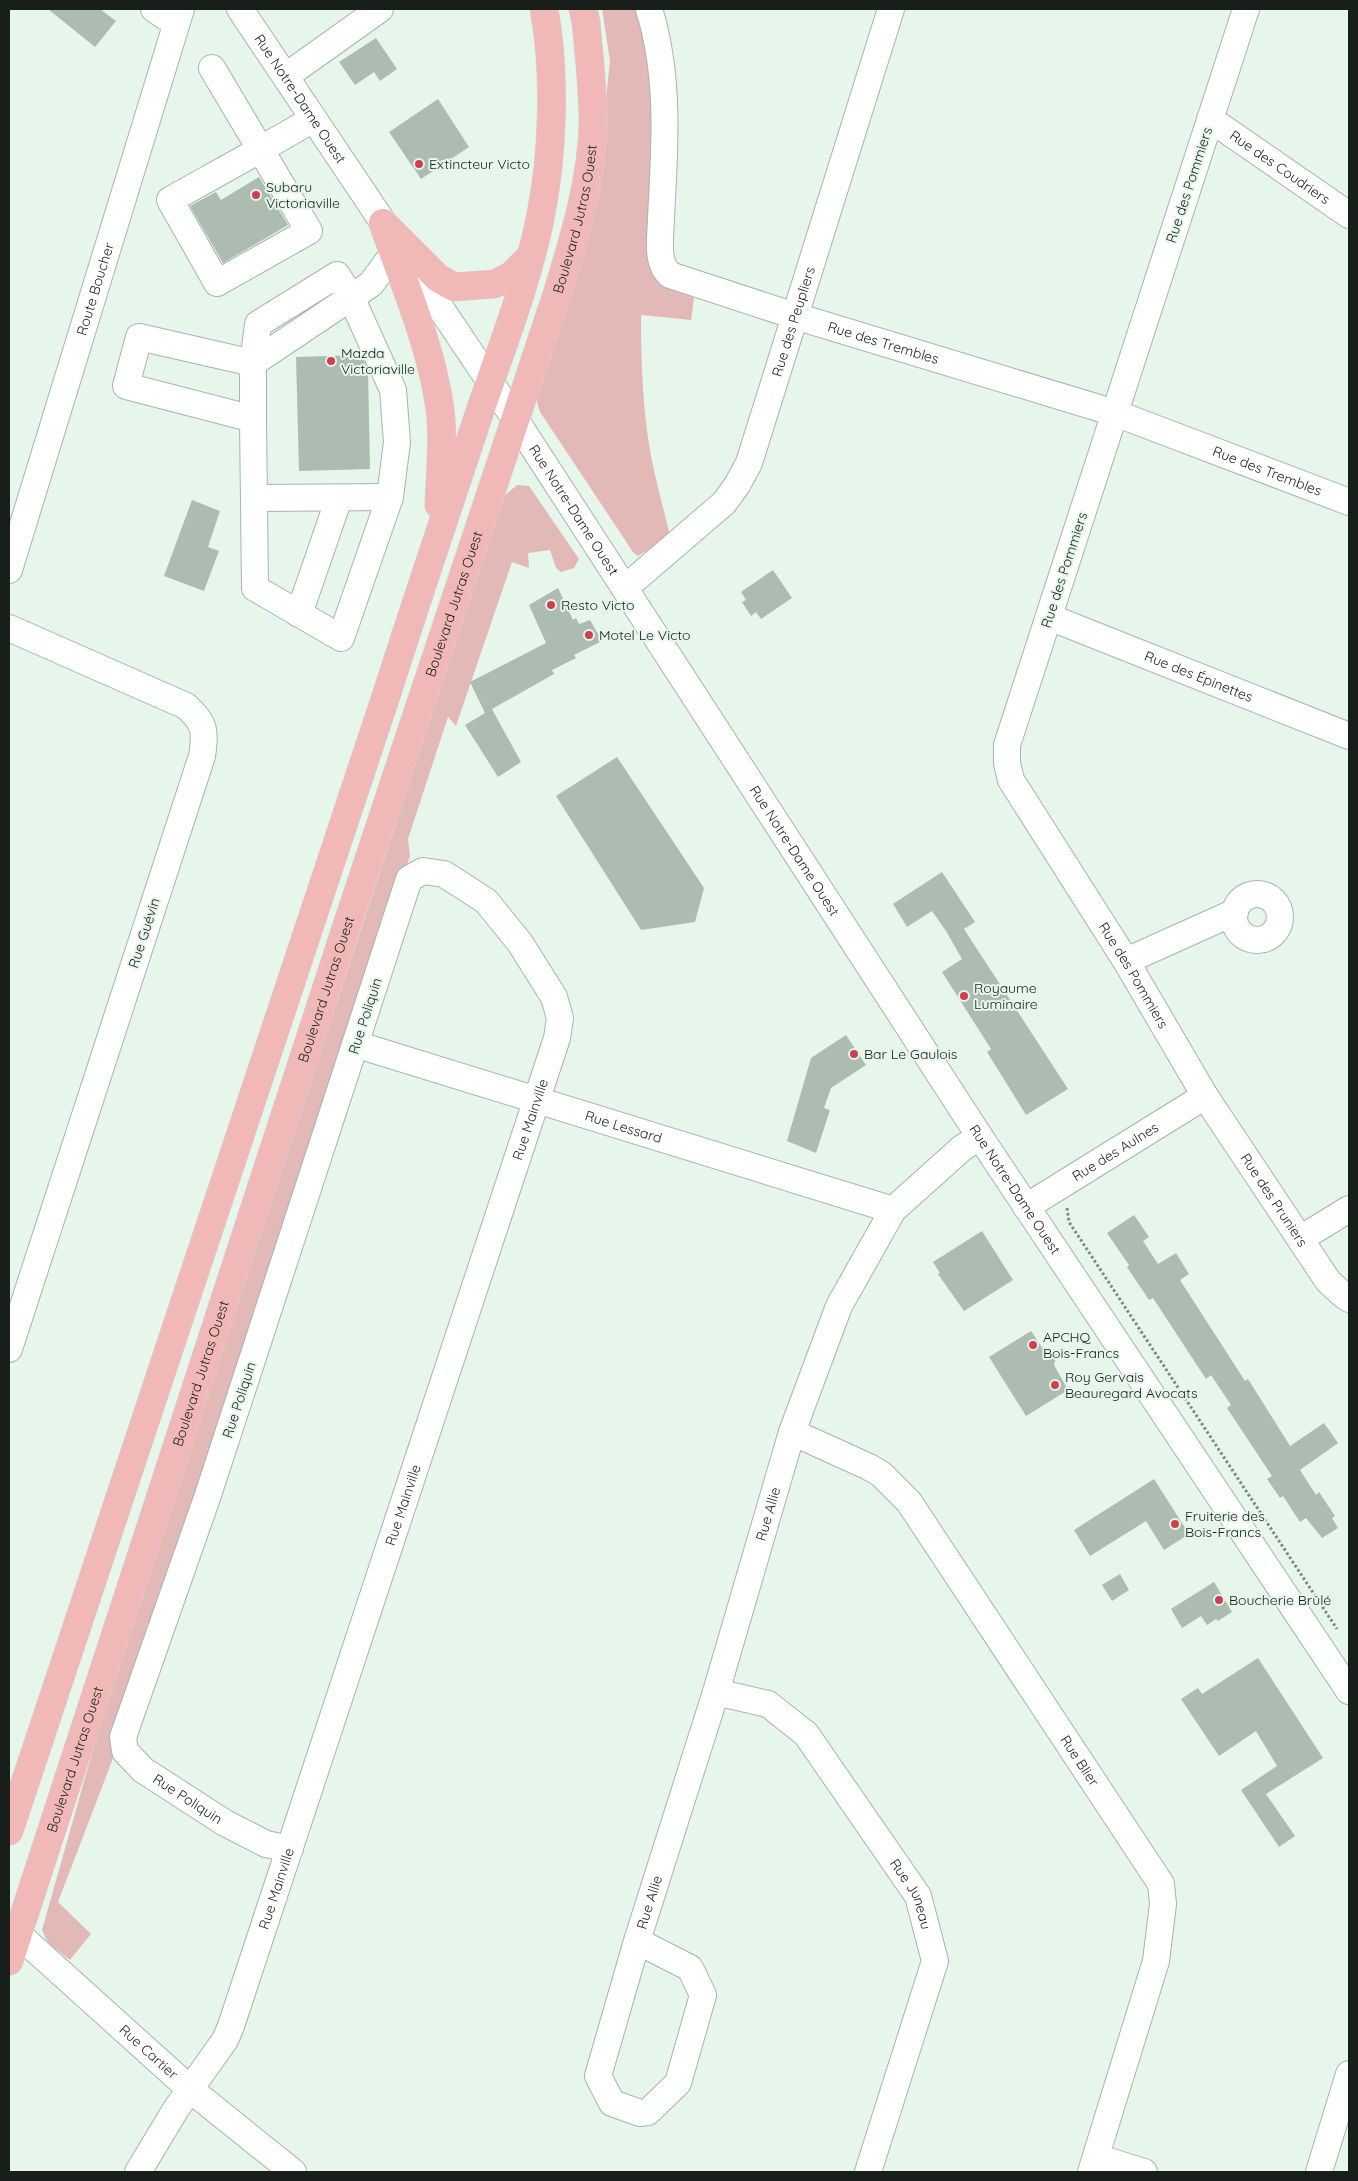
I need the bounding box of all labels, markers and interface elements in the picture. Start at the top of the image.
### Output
street label: Rue Notre-Dame Ouest [250,31,350,167]
street label: Rue des Pommiers [1162,125,1216,245]
street label: Rue des Coudriers [1226,126,1334,208]
street label: Boulevard Jutras Ouest [549,144,601,296]
place label: Extincteur Victo [429,155,530,173]
marker: Extincteur Victo [413,158,425,170]
place label: Subaru Victoriaville [266,178,340,212]
marker: Subaru Victoriaville [250,189,262,201]
street label: Route Boucher [72,240,118,338]
street label: Rue des Peupliers [768,264,819,379]
street label: Rue des Trembles [826,317,941,368]
place label: Mazda Victoriaville [341,344,415,378]
marker: Mazda Victoriaville [325,355,337,367]
street label: Rue Notre-Dame Ouest [525,441,623,579]
street label: Rue des Trembles [1210,442,1324,500]
street label: Rue des Pommiers [1037,510,1091,630]
street label: Boulevard Jutras Ouest [421,529,487,679]
place label: Resto Victo [561,596,634,614]
marker: Resto Victo [545,599,557,611]
place label: Motel Le Victo [599,626,691,644]
marker: Motel Le Victo [583,629,595,641]
street label: Rue des Épinettes [1142,647,1256,706]
street label: Rue Notre-Dame Ouest [746,782,844,920]
street label: Rue Guévin [124,896,164,970]
street label: Boulevard Jutras Ouest [294,914,358,1065]
street label: Rue des Pommiers [1095,919,1173,1032]
street label: Rue Poliquin [344,975,386,1057]
place label: Royaume Luminaire [974,979,1038,1013]
marker: Royaume Luminaire [958,990,970,1002]
place label: Bar Le Gaulois [864,1045,957,1063]
marker: Bar Le Gaulois [848,1048,860,1060]
street label: Rue Mainville [508,1076,552,1163]
street label: Rue Lessard [583,1107,664,1147]
street label: Rue des Aulnes [1069,1118,1162,1185]
street label: Rue Notre-Dame Ouest [965,1121,1065,1258]
street label: Rue des Pruniers [1237,1150,1312,1250]
street label: Boulevard Jutras Ouest [168,1298,233,1449]
place label: APCHQ Bois-Francs [1043,1328,1119,1362]
marker: APCHQ Bois-Francs [1027,1339,1039,1351]
street label: Rue Poliquin [218,1359,260,1441]
place label: Roy Gervais Beauregard Avocats [1065,1368,1198,1402]
marker: Roy Gervais Beauregard Avocats [1049,1379,1061,1391]
street label: Rue Mainville [381,1462,425,1548]
street label: Rue Allie [752,1485,784,1543]
place label: Fruiterie des Bois-Francs [1185,1507,1265,1541]
marker: Fruiterie des Bois-Francs [1169,1518,1181,1530]
place label: Boucherie Brûlé [1229,1591,1331,1609]
marker: Boucherie Brûlé [1213,1594,1225,1606]
street label: Boulevard Jutras Ouest [43,1684,107,1835]
street label: Rue Blier [1056,1732,1103,1790]
street label: Rue Poliquin [149,1770,226,1828]
street label: Rue Mainville [254,1846,298,1932]
street label: Rue Juneau [886,1855,935,1931]
street label: Rue Allie [632,1873,666,1931]
street label: Rue Cartier [115,2021,182,2083]

